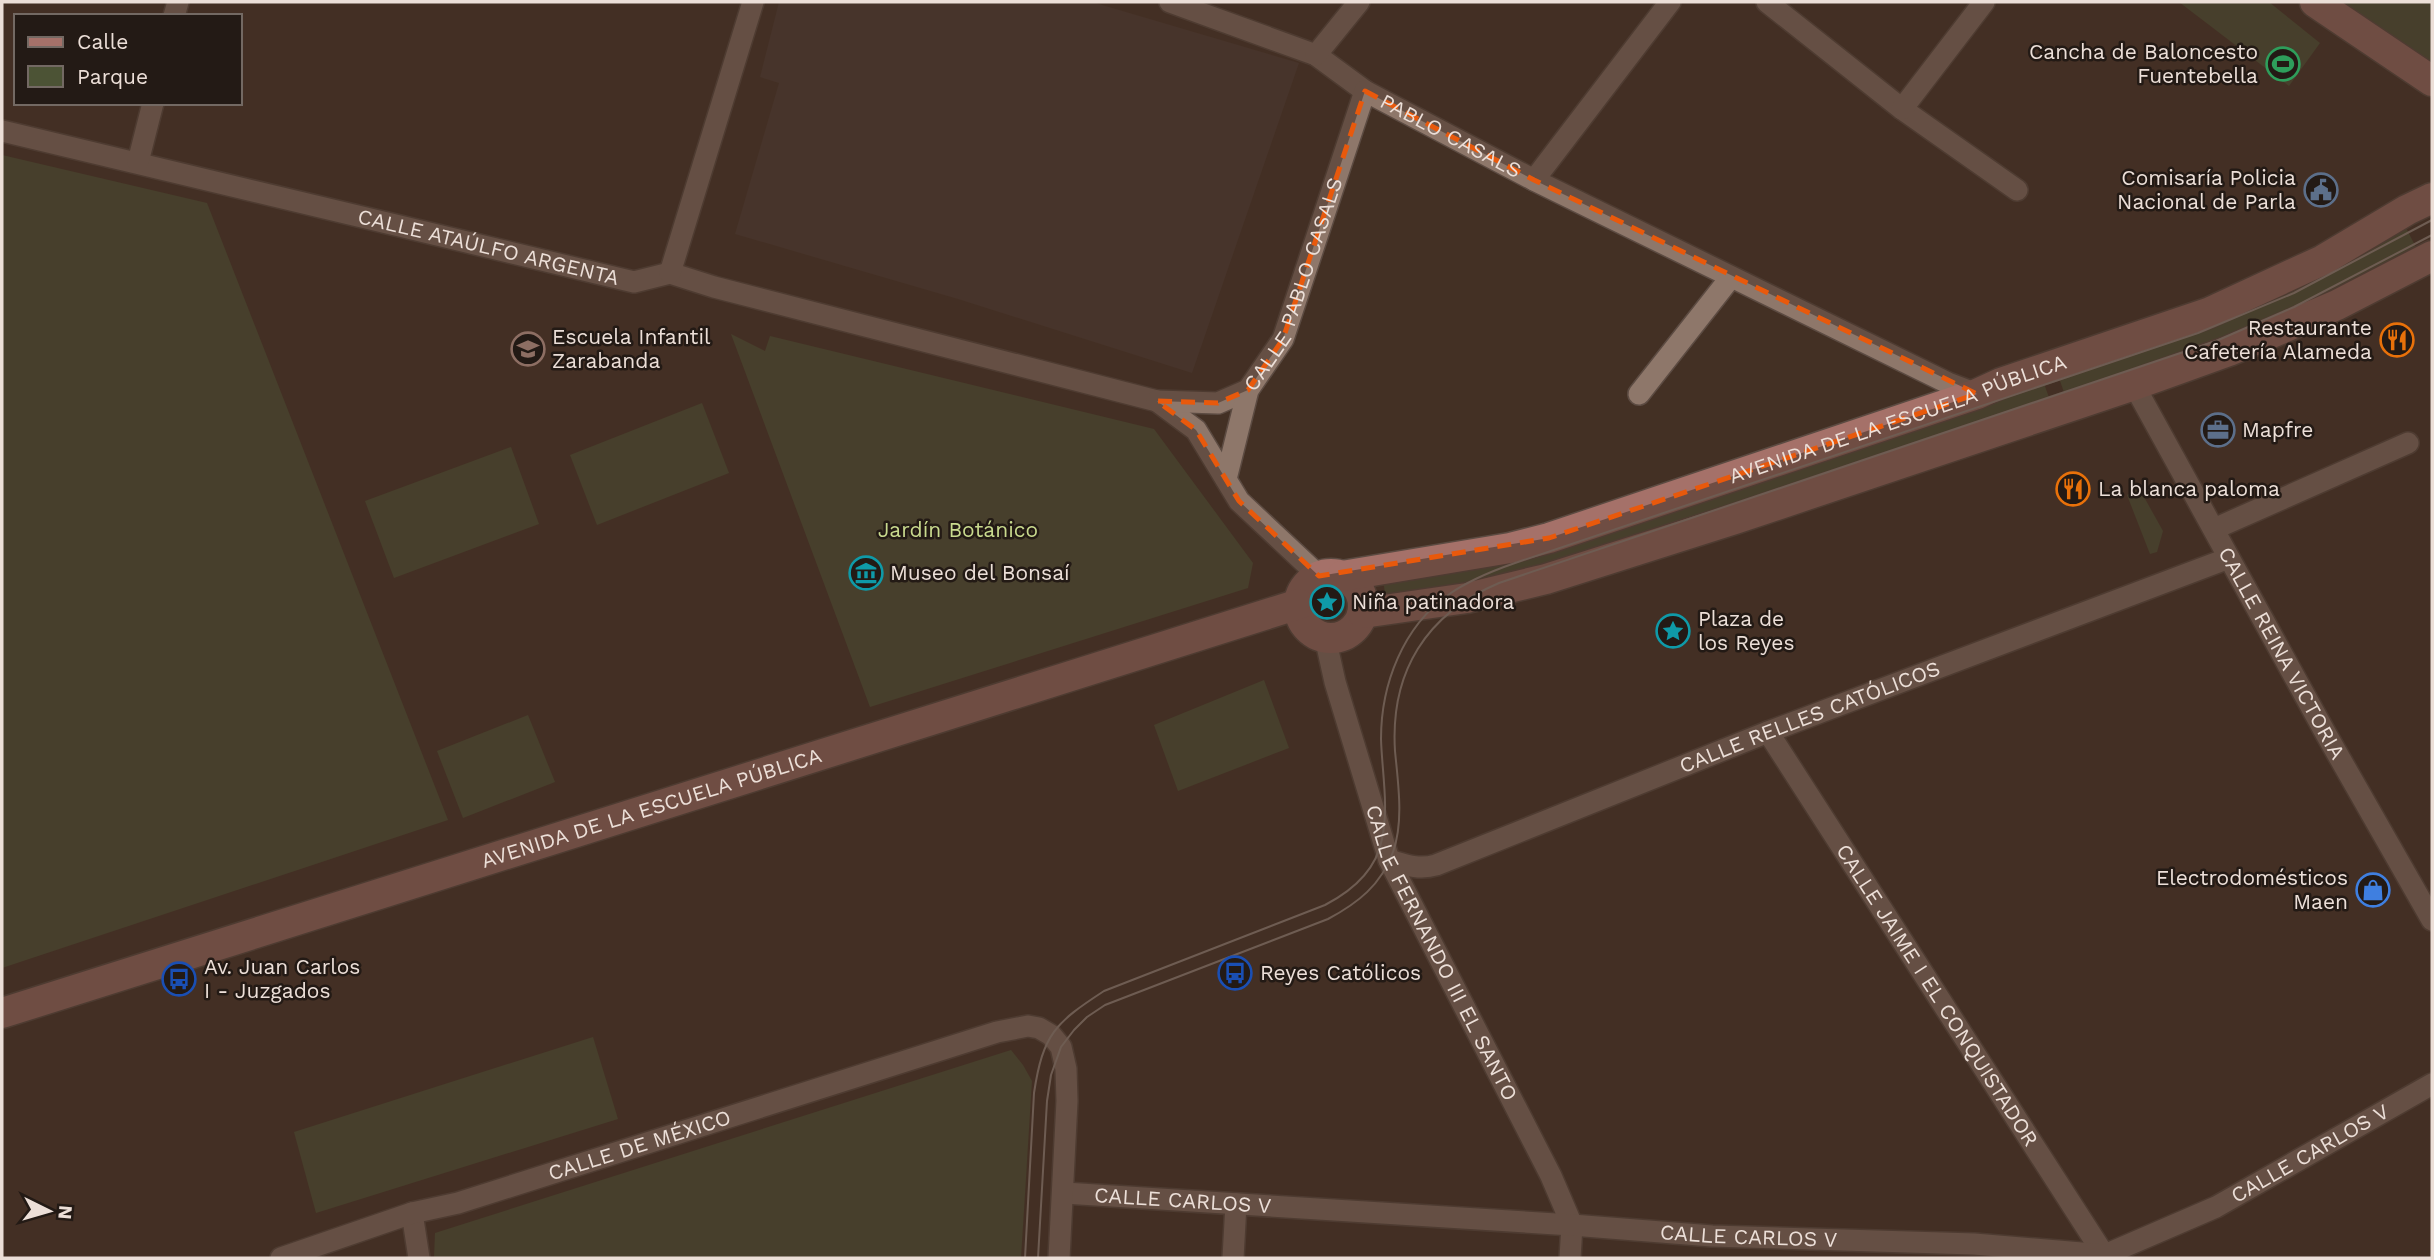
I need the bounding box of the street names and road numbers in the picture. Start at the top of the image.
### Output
street label: PABLO CASALS [1376,88,1526,183]
street label: CALLE PABLO CASALS [1238,174,1348,396]
street label: CALLE ATAÚLFO ARGENTA [355,203,622,290]
street label: AVENIDA DE LA ESCUELA PÚBLICA [1726,349,2070,489]
street label: CALLE REINA VICTORIA [2213,542,2351,764]
street label: CALLE RELLES CATÓLICOS [1676,655,1943,778]
street label: AVENIDA DE LA ESCUELA PÚBLICA [478,742,825,873]
street label: CALLE FERNANDO III EL SANTO [1361,802,1523,1105]
street label: CALLE JAIME I EL CONQUISTADOR [1831,839,2044,1151]
street label: CALLE CARLOS V [2226,1098,2393,1208]
street label: CALLE DE MÉXICO [545,1104,734,1186]
street label: CALLE CARLOS V [1093,1182,1273,1218]
street label: CALLE CARLOS V [1659,1219,1838,1252]

